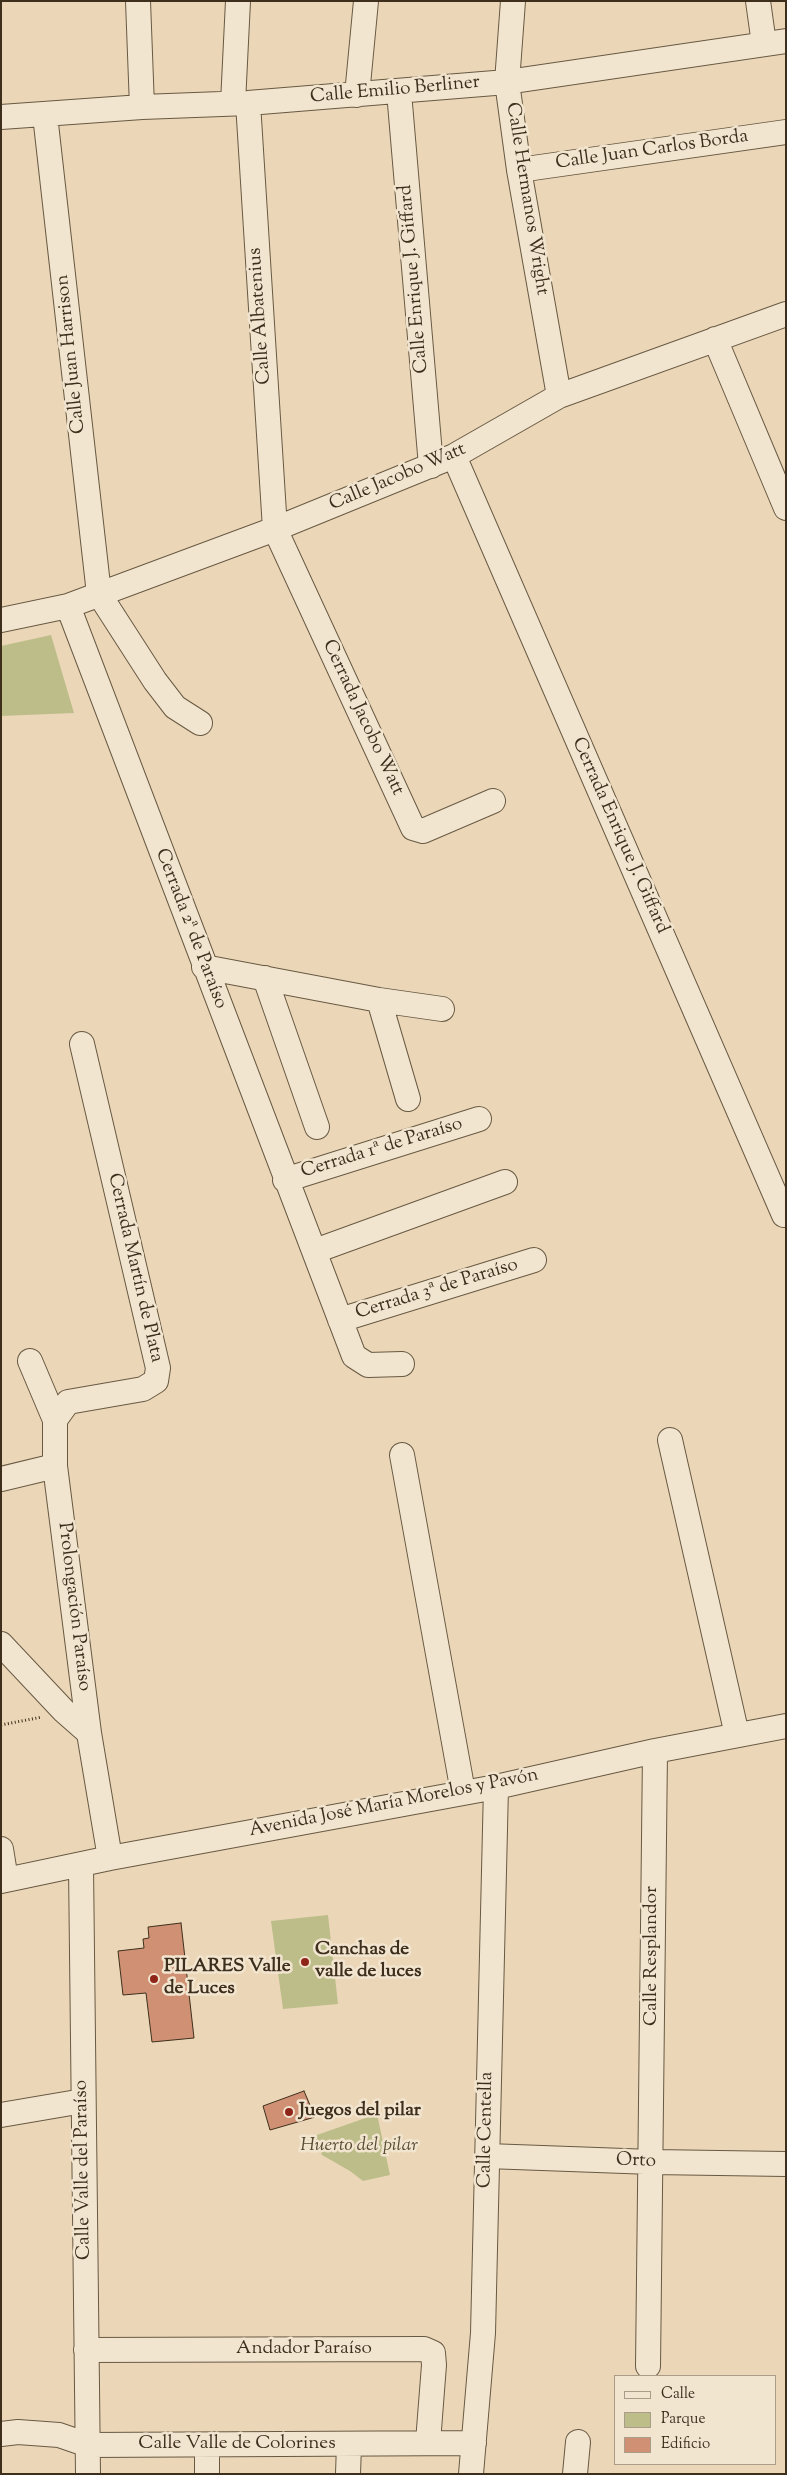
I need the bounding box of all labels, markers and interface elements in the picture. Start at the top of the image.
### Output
street label: Calle Emilio Berliner [309,72,481,110]
street label: Calle Hermanos Wright [500,101,552,297]
street label: Calle Juan Carlos Borda [554,126,750,176]
street label: Calle Enrique J. Giffard [395,184,435,374]
street label: Calle Albatenius [245,247,277,385]
street label: Calle Juan Harrison [52,273,92,435]
street label: Calle Jacobo Watt [326,439,470,517]
street label: Cerrada Jacobo Watt [316,637,408,799]
street label: Cerrada Enrique J. Giffard [565,734,673,938]
street label: Cerrada 2ª de Paraíso [149,846,231,1012]
street label: Cerrada 1ª de Paraíso [298,1114,466,1184]
street label: Cerrada Martín de Plata [101,1171,167,1365]
street label: Cerrada 3ª de Paraíso [353,1254,521,1326]
street label: Prolongación Paraíso [51,1521,95,1693]
street label: Avenida José María Morelos y Pavón [247,1765,541,1843]
street label: Calle Resplandor [642,1886,664,2026]
place label: Canchas de valle de luces [315,1940,421,1984]
marker: Canchas de valle de luces [299,1956,311,1968]
place label: PILARES Valle de Luces [164,1957,291,2001]
marker: PILARES Valle de Luces [148,1973,160,1985]
street label: Calle Centella [475,2072,499,2188]
street label: Calle Valle del Paraíso [71,2080,97,2260]
place label: Juegos del pilar [299,2101,421,2123]
marker: Juegos del pilar [283,2106,295,2118]
park label: Huerto del pilar [300,2136,418,2158]
street label: Orto [616,2150,656,2174]
street label: Andador Paraíso [236,2339,372,2361]
legend [614,2375,777,2465]
text: Calle [661,2384,695,2405]
text: Parque [661,2409,705,2430]
street label: Calle Valle de Colorines [138,2434,336,2456]
text: Edificio [661,2434,710,2455]

